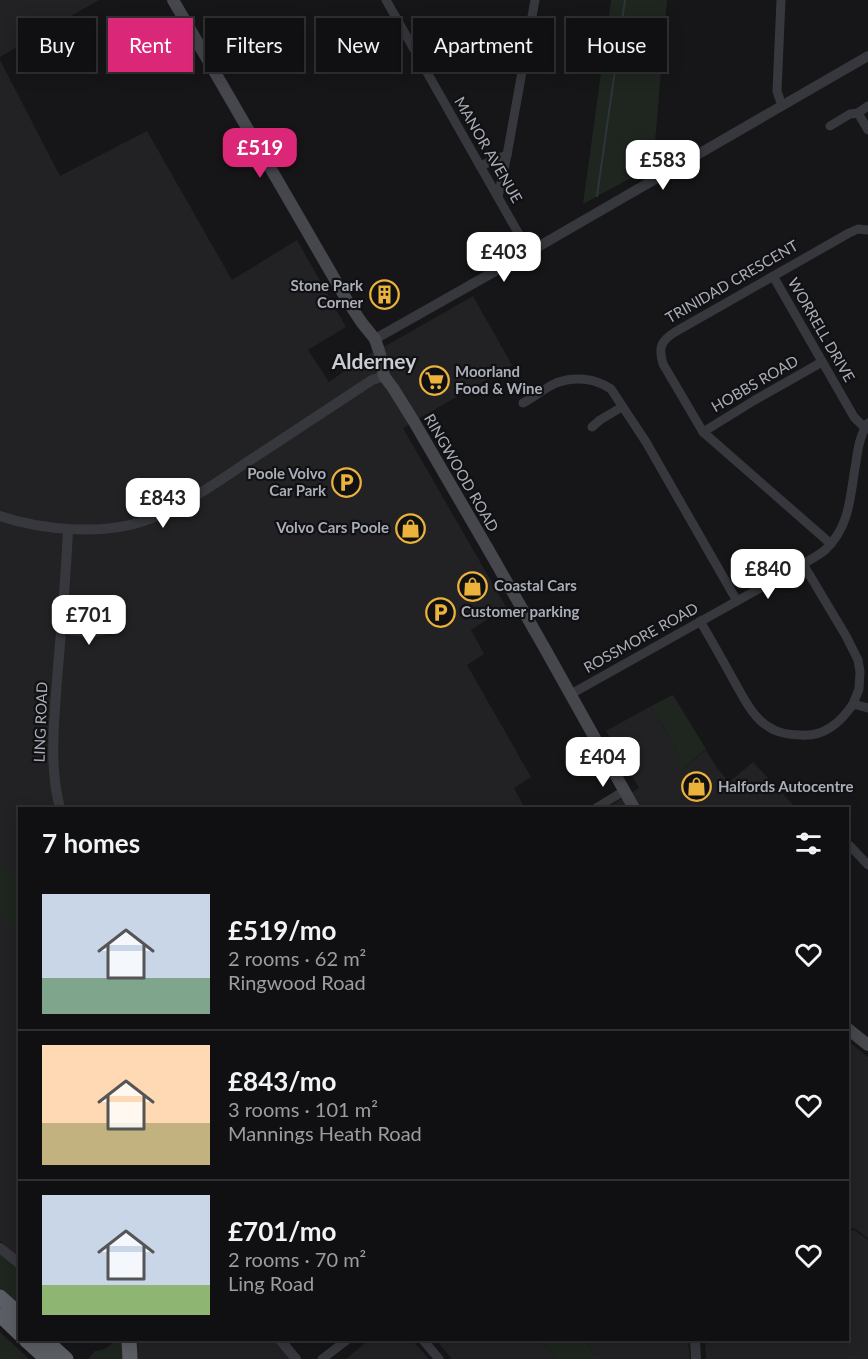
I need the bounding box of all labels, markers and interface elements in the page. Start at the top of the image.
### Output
chip: Buy [18,18,96,72]
chip: Rent [108,18,193,72]
chip: Filters [205,18,304,72]
chip: New [316,18,401,72]
chip: Apartment [413,18,554,72]
chip: House [566,18,667,72]
street label: MANOR AVENUE [451,93,527,206]
pin: £519 [224,128,296,179]
text: £519 [237,135,283,159]
pin: £583 [627,140,699,191]
text: £583 [640,147,686,171]
pin: £403 [468,232,540,283]
street label: TRINIDAD CRESCENT [662,236,801,326]
text: £403 [481,239,527,263]
street label: WORRELL DRIVE [785,274,859,385]
place label: Stone Park Corner [291,276,364,311]
building icon: Stone Park Corner [368,279,400,311]
district label: Alderney [331,348,417,373]
street label: HOBBS ROAD [708,351,801,415]
place label: Moorland Food & Wine [455,362,543,397]
supermarket icon: Moorland Food & Wine [418,365,450,397]
street label: RINGWOOD ROAD [421,410,503,535]
place label: Poole Volvo Car Park [247,464,327,499]
parking icon: Poole Volvo Car Park [331,467,363,499]
pin: £843 [127,478,199,529]
text: £843 [140,485,186,509]
shop icon: Volvo Cars Poole [394,512,426,544]
place label: Volvo Cars Poole [275,518,389,536]
pin: £840 [732,549,804,600]
text: £840 [745,556,791,580]
shop icon: Coastal Cars [457,570,489,602]
place label: Coastal Cars [494,576,577,594]
pin: £701 [53,595,125,646]
parking icon: Customer parking [424,596,456,628]
street label: ROSSMORE ROAD [580,598,701,676]
text: £701 [66,602,112,626]
place label: Customer parking [461,602,580,620]
street label: LING ROAD [30,681,50,763]
pin: £404 [567,737,639,788]
text: £404 [580,744,626,768]
shop icon: Halfords Autocentre [681,771,713,803]
place label: Halfords Autocentre [718,777,853,795]
text: 7 homes [42,827,140,859]
icon: filters [792,827,825,860]
text: £519/mo [228,914,336,946]
icon: home [90,918,162,990]
icon: heart [792,938,825,971]
text: 2 rooms · 62 m² [228,946,366,970]
text: Ringwood Road [228,970,366,994]
text: £843/mo [228,1065,336,1097]
icon: home [90,1069,162,1141]
icon: heart [792,1089,825,1122]
text: 3 rooms · 101 m² [228,1097,378,1121]
text: Mannings Heath Road [228,1121,422,1145]
text: £701/mo [228,1215,336,1247]
icon: home [90,1219,162,1291]
icon: heart [792,1239,825,1272]
text: 2 rooms · 70 m² [228,1247,366,1271]
text: Ling Road [228,1271,314,1295]

